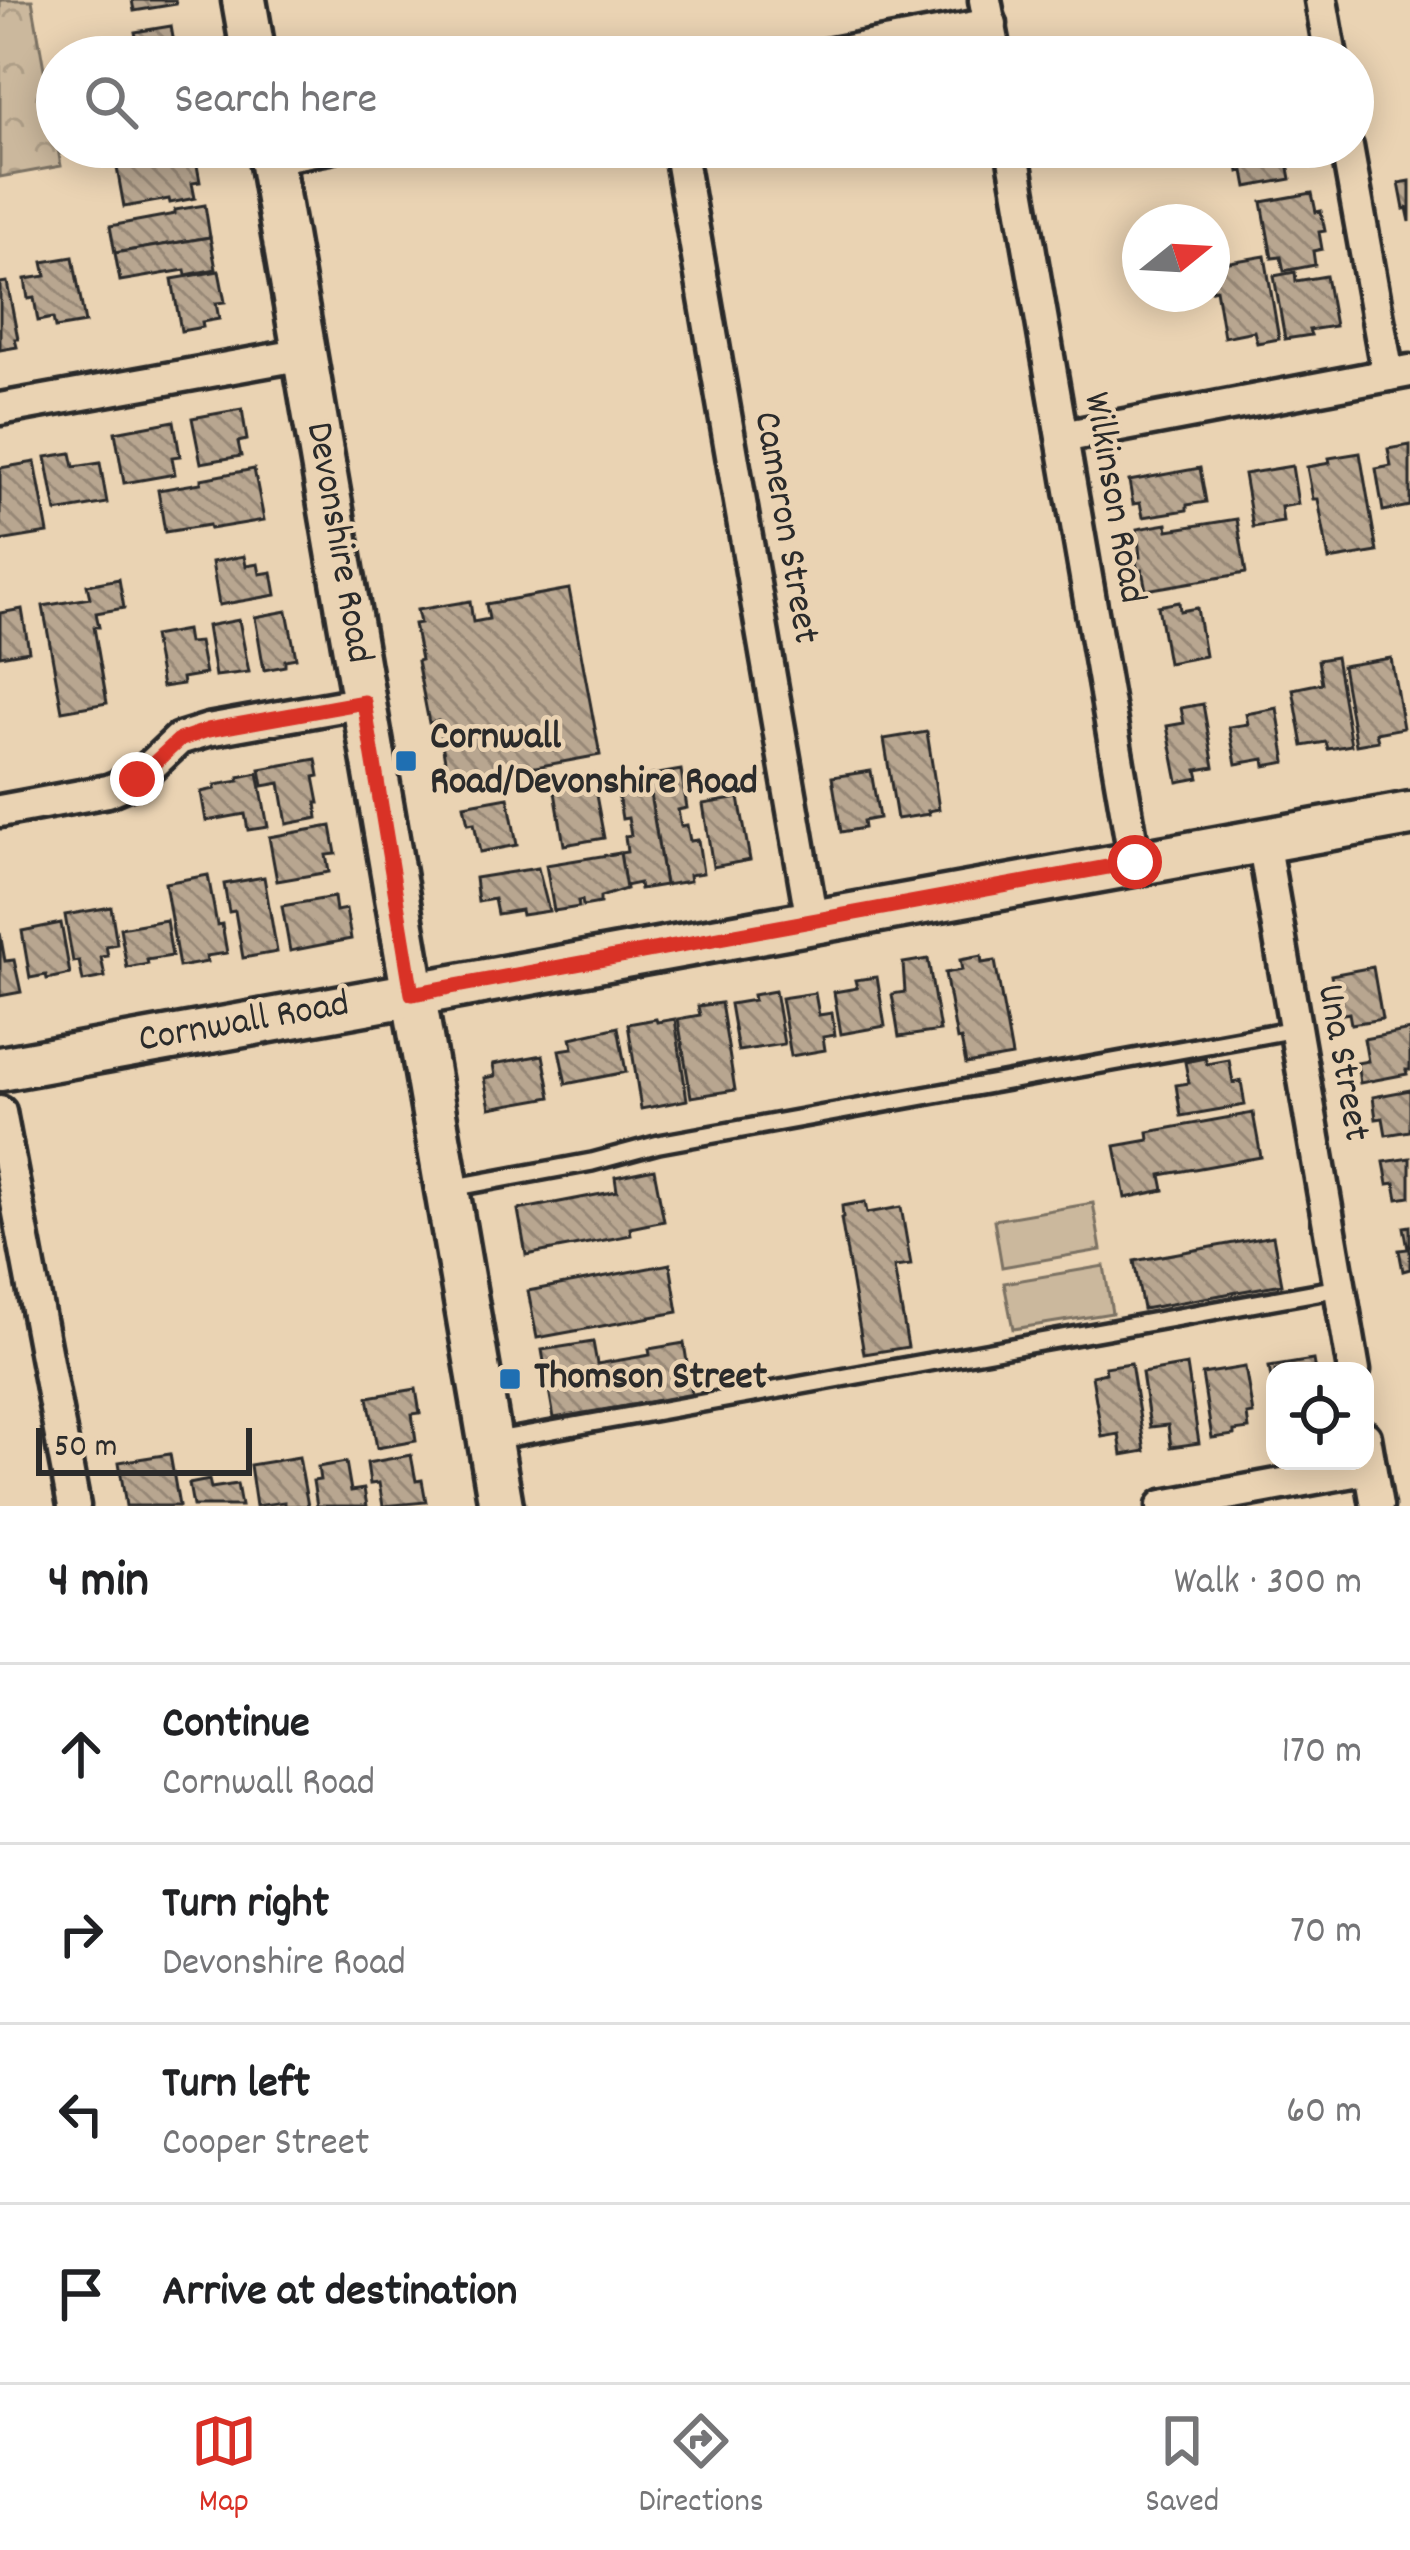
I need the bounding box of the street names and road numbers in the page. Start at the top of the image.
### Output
street label: Wilkinson Road [1066,388,1158,608]
street label: Cameron Street [737,407,831,649]
street label: Devonshire Road [289,418,385,668]
street label: Cornwall Road [134,978,354,1070]
street label: Una Street [1300,980,1382,1146]

